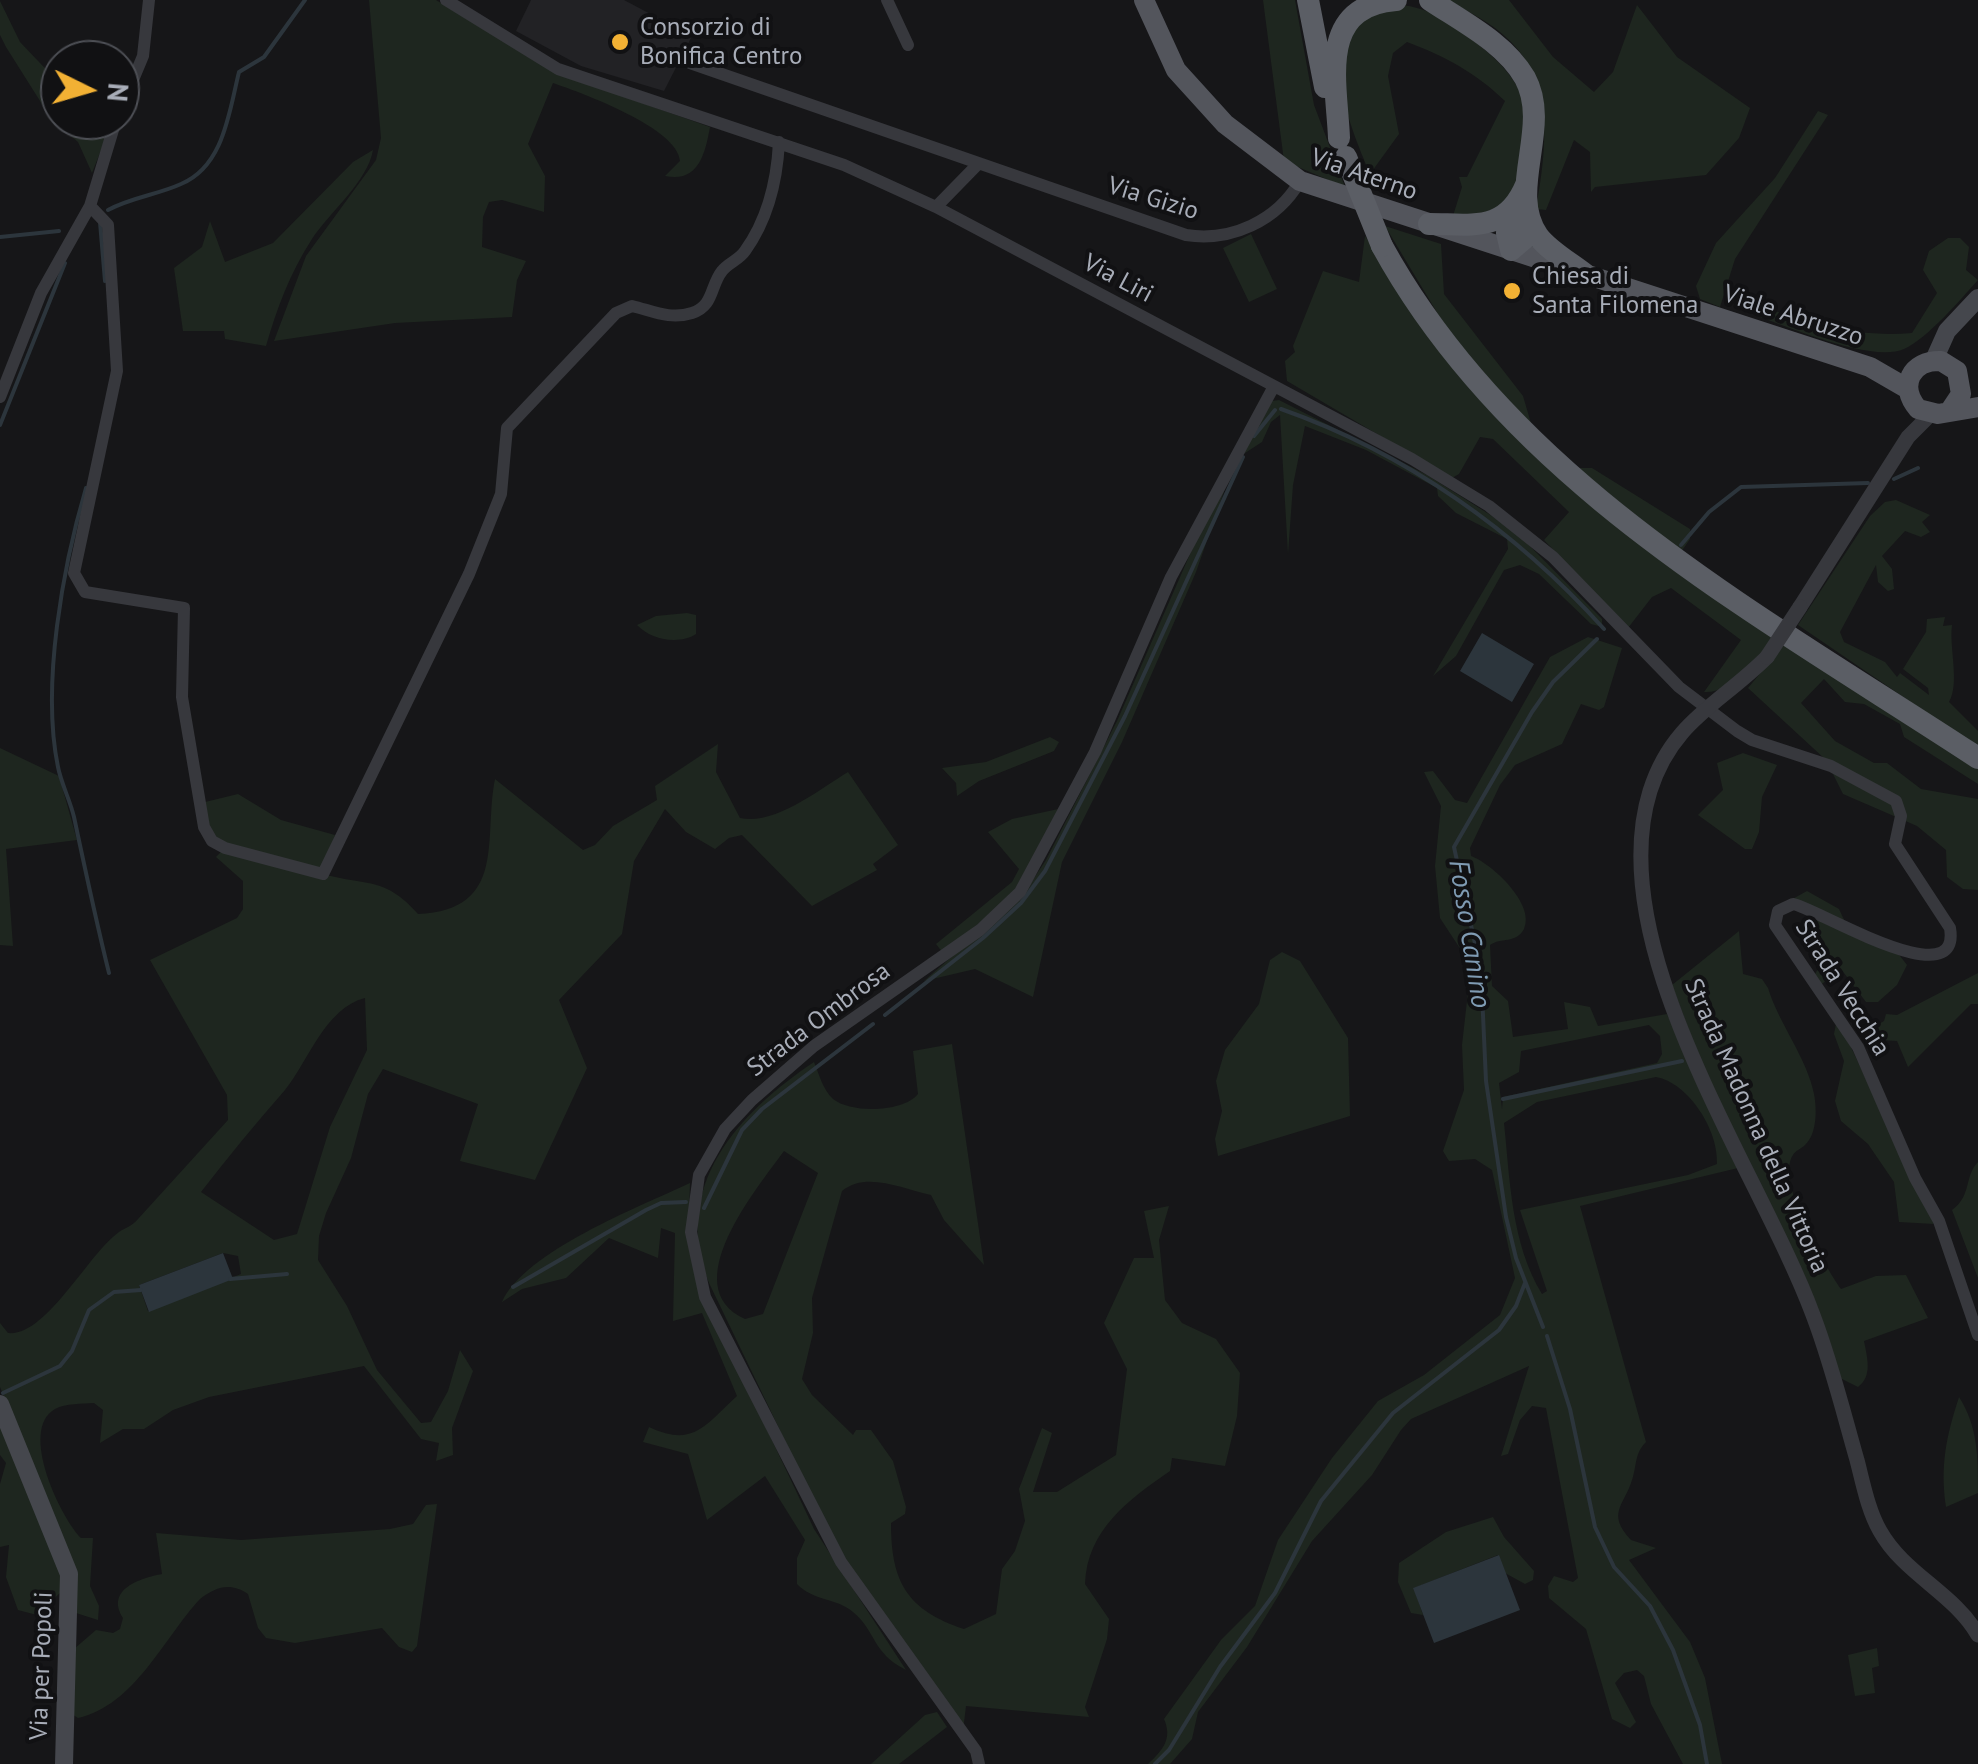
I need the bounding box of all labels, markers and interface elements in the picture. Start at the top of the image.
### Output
place label: Consorzio di Bonifica Centro [640,13,802,72]
marker: Consorzio di Bonifica Centro [609,31,631,53]
north arrow [40,40,140,140]
text: N [99,82,138,103]
street label: Via Aterno [1307,143,1421,207]
street label: Via Gizio [1104,171,1202,227]
street label: Via Liri [1078,248,1158,310]
place label: Chiesa di Santa Filomena [1532,262,1698,321]
street label: Viale Abruzzo [1719,279,1867,353]
marker: Chiesa di Santa Filomena [1501,280,1523,302]
water label: Fosso Canino [1441,857,1497,1011]
street label: Strada Vecchia [1788,914,1896,1062]
street label: Strada Ombrosa [742,957,896,1083]
street label: Strada Madonna della Vittoria [1677,974,1835,1278]
street label: Via per Popoli [24,1591,60,1741]

